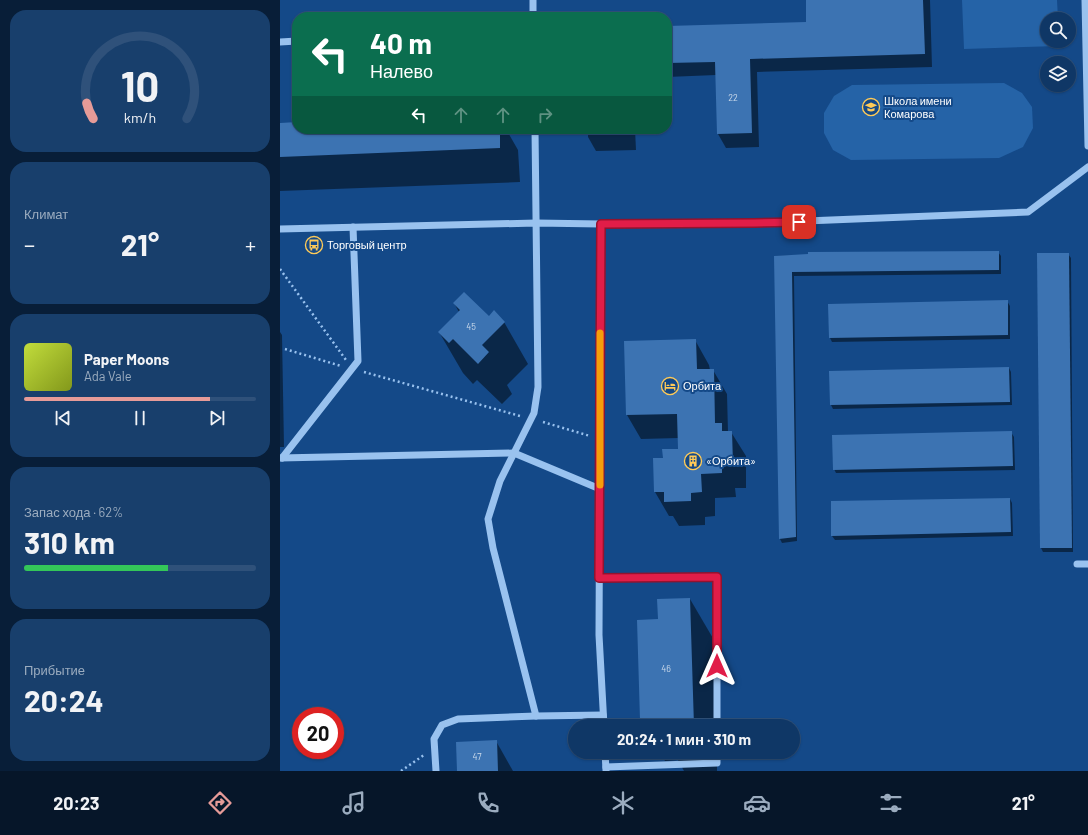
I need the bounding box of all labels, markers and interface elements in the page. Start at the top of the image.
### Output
map controls [1040,12,1076,92]
button: search [1040,12,1076,48]
text: 40 m [370,26,432,60]
icon: left [304,28,356,80]
button: layers [1040,56,1076,92]
text: 10 [121,60,159,110]
text: Налево [370,60,433,82]
house number: 22 [728,92,738,103]
place label: Школа имени Комарова [884,94,952,120]
school or university icon: Школа имени Комарова [861,97,881,117]
icon: left [408,104,430,126]
icon: ahead [450,104,472,126]
icon: ahead [492,104,514,126]
icon: right [534,104,556,126]
text: km/h [124,109,156,126]
pin [782,205,816,239]
text: Климат [24,206,68,222]
icon: arrive [788,211,810,233]
text: 21° [121,226,159,262]
text: − [24,231,35,257]
text: + [245,231,256,257]
bus stop icon: Торговый центр [304,235,324,255]
place label: Торговый центр [327,238,407,251]
house number: 45 [466,321,476,332]
text: Paper Moons [84,350,169,368]
text: Ada Vale [84,368,132,384]
hotel icon: Орбита [660,376,680,396]
place label: Орбита [683,379,722,392]
icon: previous [52,407,74,429]
icon: pause [129,407,151,429]
icon: next [206,407,228,429]
building icon: «Орбита» [683,451,703,471]
place label: «Орбита» [706,454,756,467]
text: Запас хода · 62% [24,504,123,520]
text: 310 km [24,524,115,560]
position arrow [696,645,738,687]
text: Прибытие [24,662,85,678]
house number: 46 [661,663,671,674]
text: 20:24 [24,682,104,718]
speed limit sign: 20 [292,707,344,759]
text: 20:24 · 1 мин · 310 m [617,730,751,748]
house number: 47 [473,751,482,762]
icon: directions [206,789,234,817]
icon: music [340,789,368,817]
icon: phone [474,789,502,817]
icon: climate [609,789,637,817]
icon: car [743,789,771,817]
icon: filters [877,789,905,817]
text: 20:23 [53,792,100,814]
text: 21° [1012,792,1035,814]

